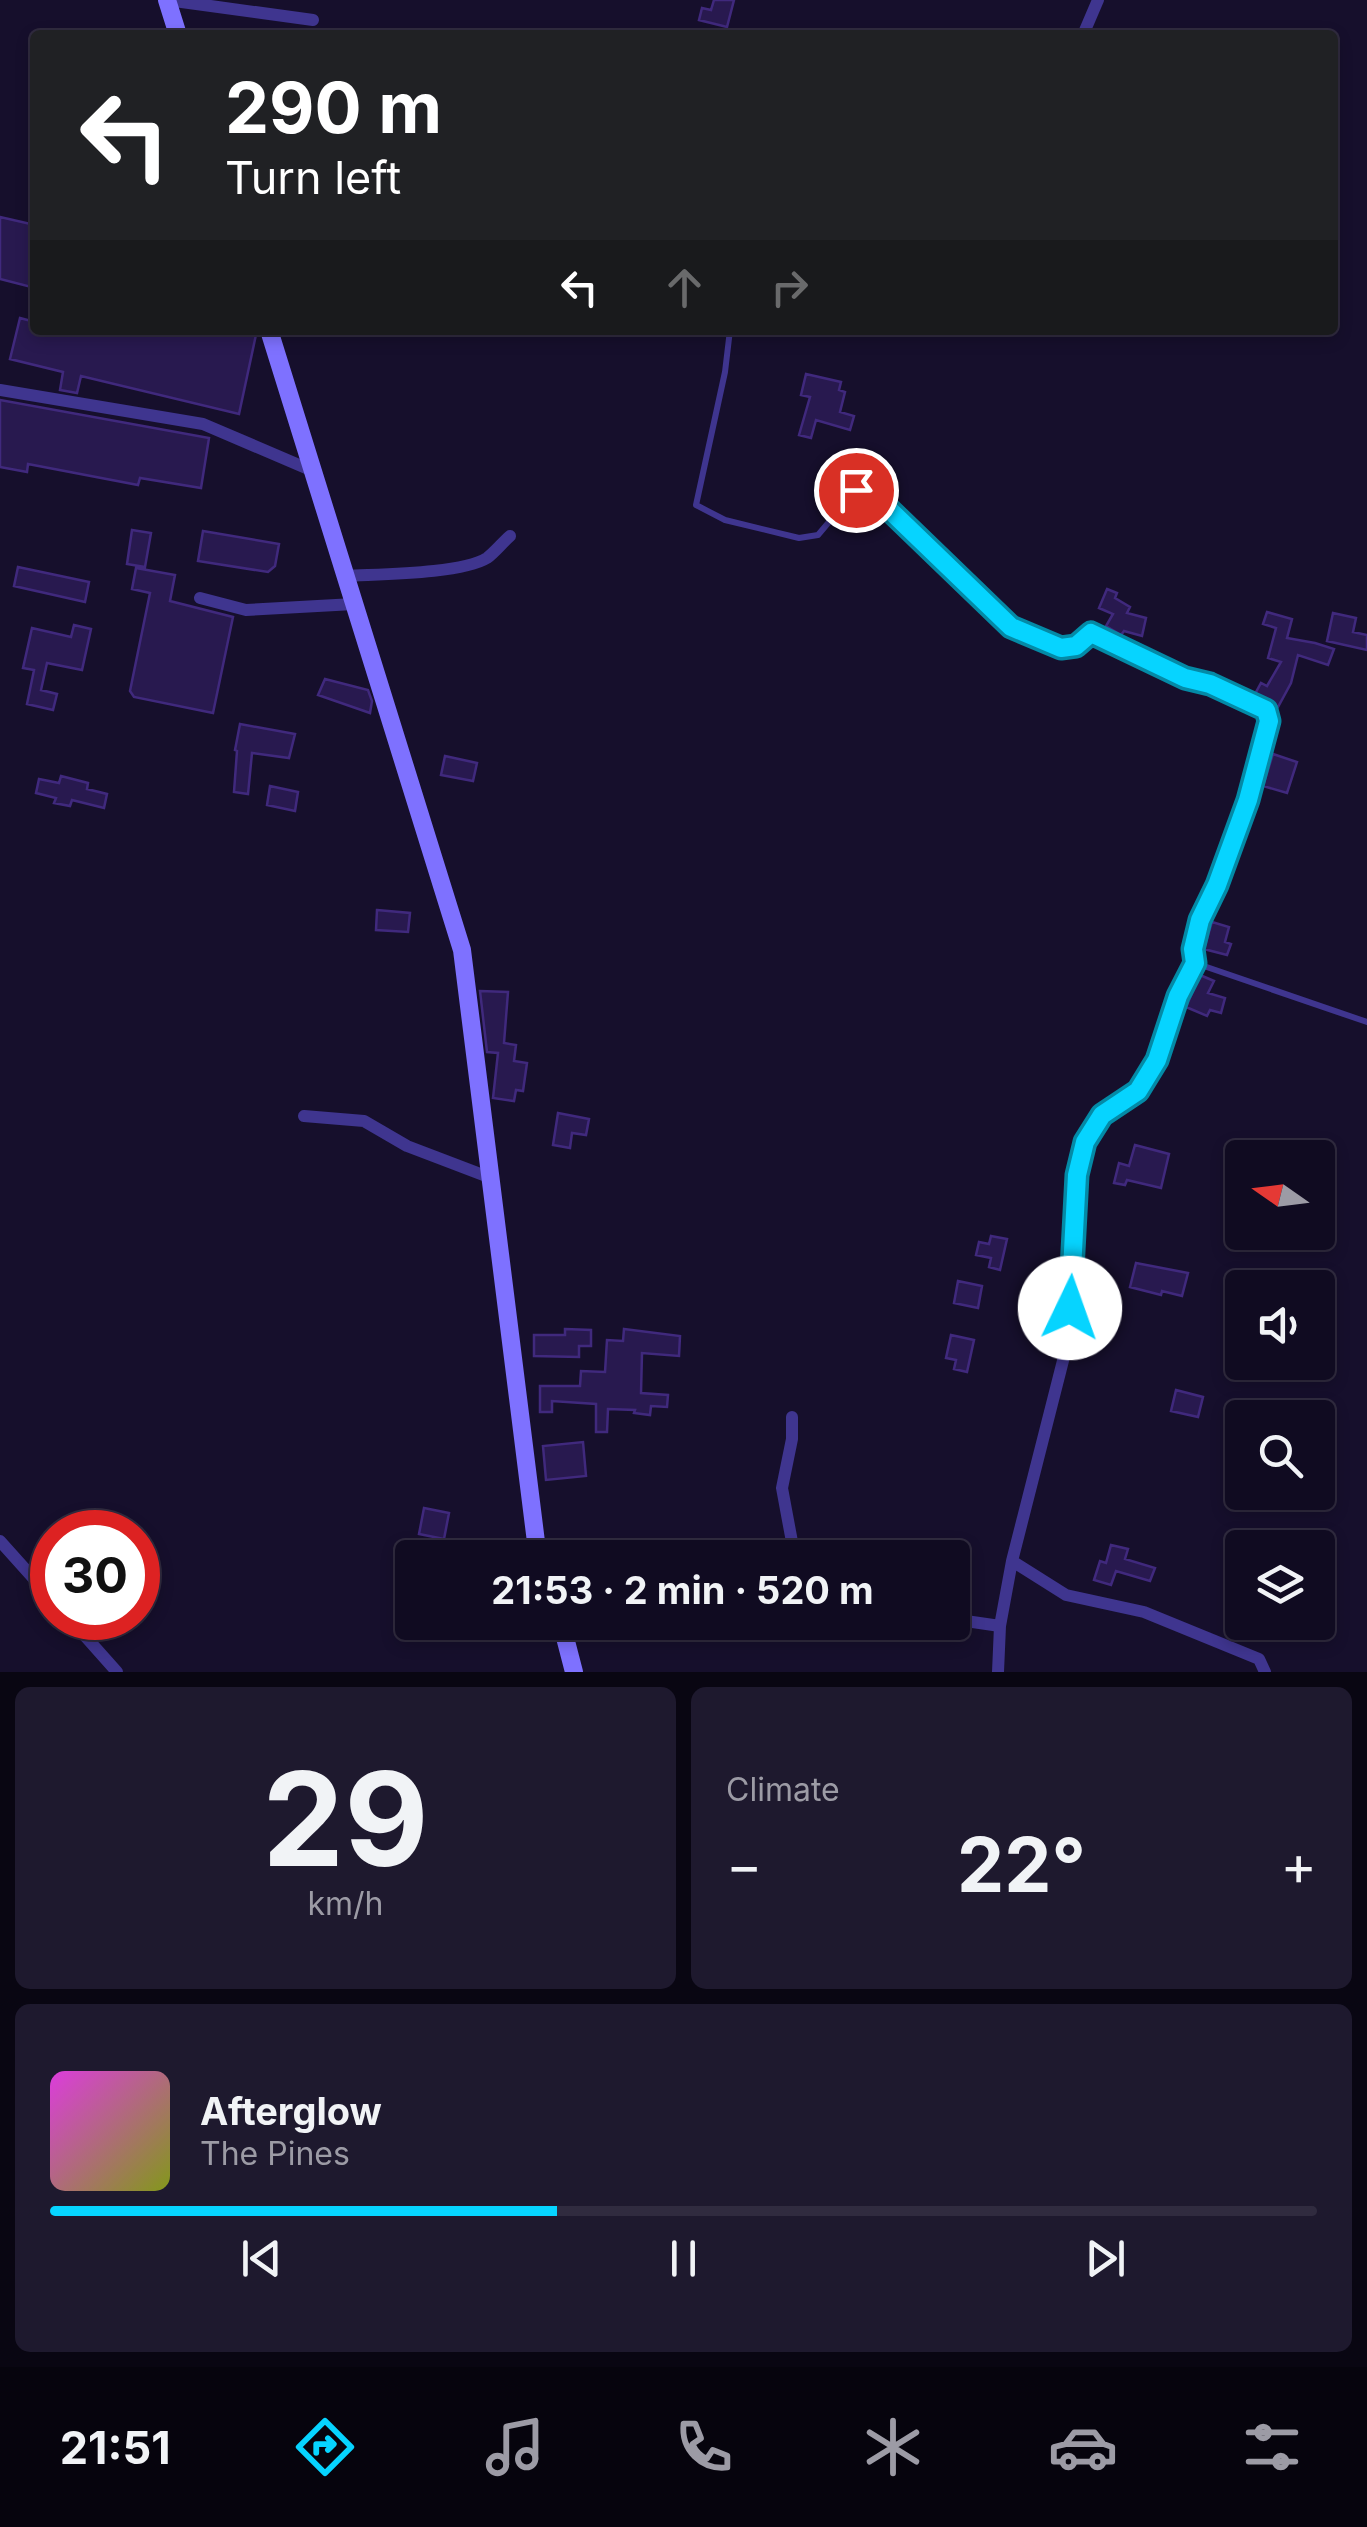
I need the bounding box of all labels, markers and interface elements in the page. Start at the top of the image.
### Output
text: 290 m [225,65,442,150]
icon: left [60,70,190,200]
text: Turn left [225,150,401,205]
icon: left [552,260,607,315]
icon: ahead [657,260,712,315]
icon: right [762,260,817,315]
pin [814,448,899,533]
icon: arrive [829,463,884,518]
north arrow [1225,1140,1335,1250]
map controls [1225,1140,1335,1640]
position arrow [1018,1256,1122,1360]
button: sound [1225,1270,1335,1380]
button: search [1225,1400,1335,1510]
speed limit sign: 30 [30,1510,160,1640]
button: layers [1225,1530,1335,1640]
text: 21:53 · 2 min · 520 m [491,1567,874,1613]
text: 29 [262,1740,429,1897]
text: Climate [726,1770,840,1809]
text: 22° [957,1819,1086,1910]
text: − [726,1832,762,1898]
text: + [1281,1832,1317,1898]
text: km/h [307,1884,384,1923]
text: Afterglow [200,2088,382,2134]
text: The Pines [200,2134,350,2173]
icon: previous [234,2231,289,2286]
icon: pause [656,2231,711,2286]
icon: next [1078,2231,1133,2286]
icon: directions [290,2412,360,2482]
icon: music [480,2412,550,2482]
icon: phone [669,2412,739,2482]
icon: climate [858,2412,928,2482]
icon: car [1048,2412,1118,2482]
icon: filters [1237,2412,1307,2482]
text: 21:51 [60,2420,171,2475]

